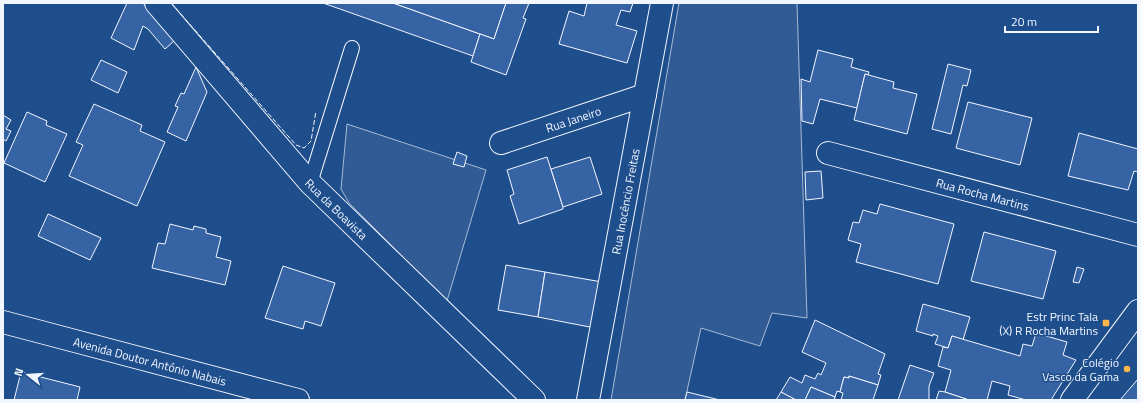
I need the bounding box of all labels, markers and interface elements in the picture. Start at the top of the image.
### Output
scale bar [1005,8,1098,34]
text: 20 m [1011,12,1037,31]
street label: Rua Janeiro [543,101,603,137]
street label: Rua Inocêncio Freitas [606,147,644,256]
street label: Rua Rocha Martins [934,173,1032,215]
street label: Rua da Boavista [301,174,372,244]
place label: Estr Princ Tala (X) R Rocha Martins [999,307,1098,340]
marker: Estr Princ Tala (X) R Rocha Martins [1101,318,1111,328]
street label: Avenida Doutor António Nabais [71,332,229,390]
place label: Colégio Vasco da Gama [1042,353,1119,386]
north arrow [8,355,48,395]
marker: Colégio Vasco da Gama [1122,364,1132,374]
text: N [10,366,27,378]

